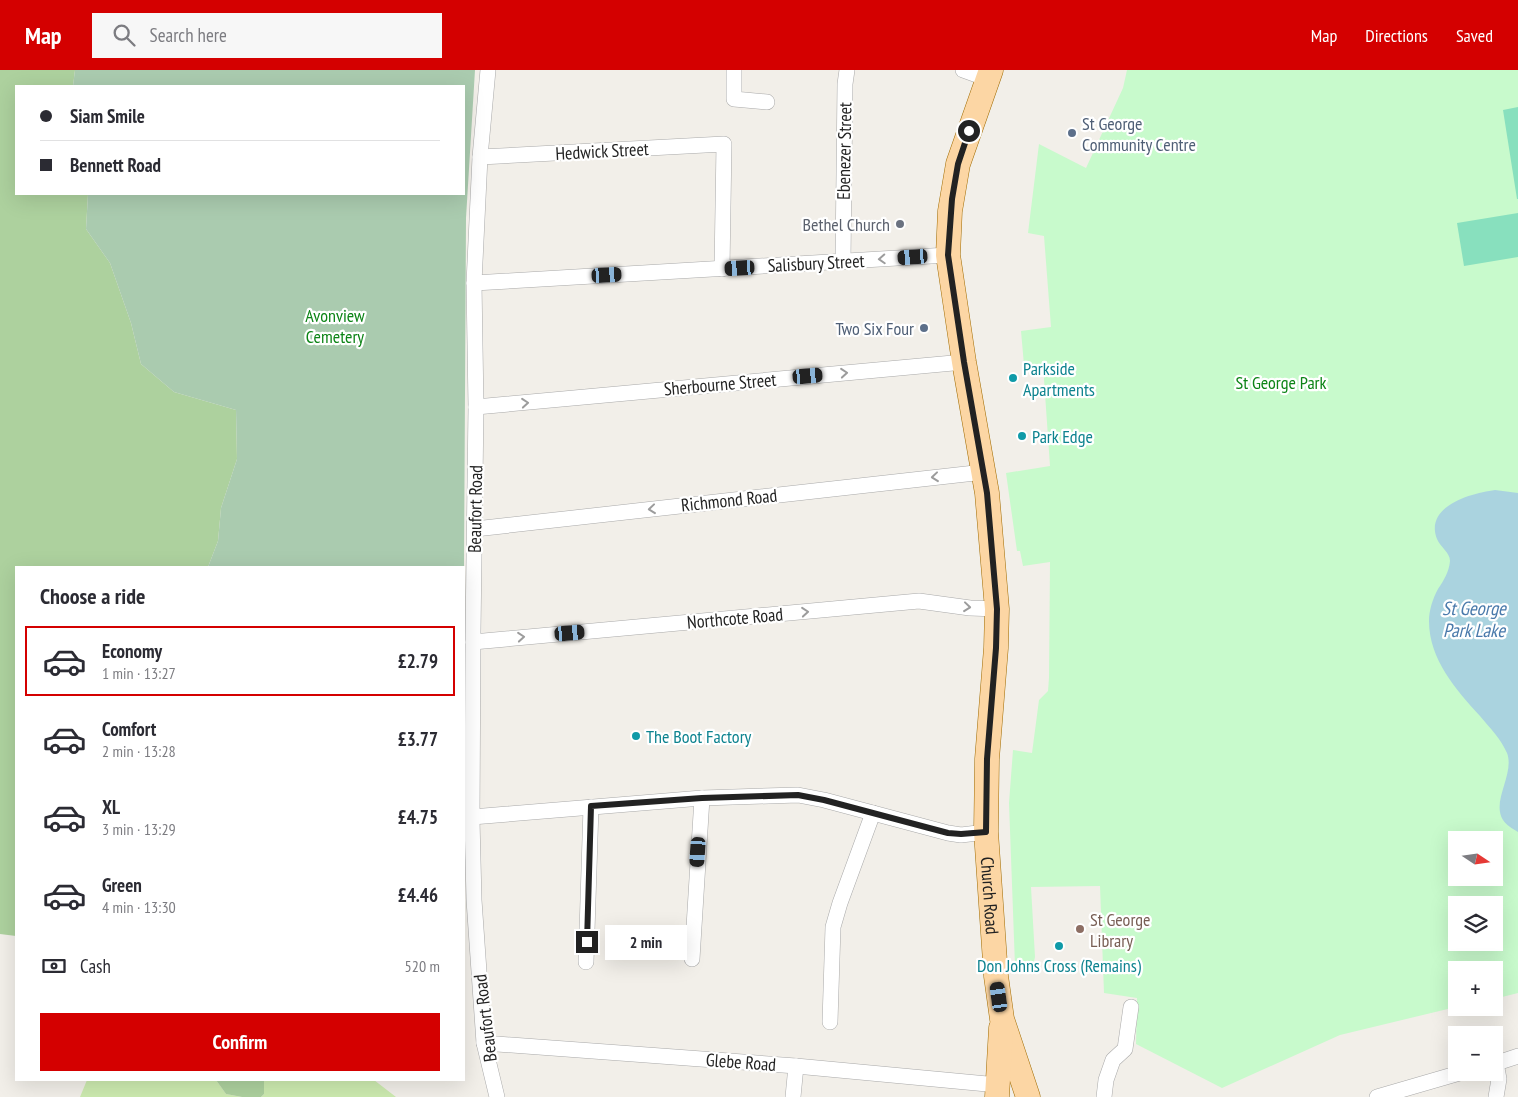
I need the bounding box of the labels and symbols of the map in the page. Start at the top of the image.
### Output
street label: Ebenezer Street [832,102,856,200]
place label: St George Community Centre [1082,112,1196,156]
route start [958,120,980,142]
marker: St George Community Centre [1066,127,1078,139]
street label: Hedwick Street [555,137,649,165]
place label: Bethel Church [803,213,890,236]
marker: Bethel Church [894,218,906,230]
car [897,248,928,266]
street label: Salisbury Street [767,249,865,277]
one-way arrow [878,254,886,265]
car [724,260,755,276]
car [591,267,622,283]
park label: Avonview Cemetery [305,304,365,348]
place label: Two Six Four [835,317,914,340]
marker: Two Six Four [918,322,930,334]
place label: Parkside Apartments [1023,357,1095,401]
car [792,367,823,385]
street label: Sherbourne Street [663,368,777,400]
one-way arrow [840,368,848,379]
park label: St George Park [1235,371,1327,394]
marker: Parkside Apartments [1007,372,1019,384]
one-way arrow [521,397,529,408]
place label: Park Edge [1032,425,1093,448]
marker: Park Edge [1016,430,1028,442]
street label: Beaufort Road [463,465,487,553]
one-way arrow [931,471,939,482]
street label: Richmond Road [680,484,778,516]
one-way arrow [648,503,656,514]
water label: St George Park Lake [1442,596,1507,642]
one-way arrow [963,601,971,612]
street label: Northcote Road [686,602,784,634]
one-way arrow [801,606,809,617]
car [554,624,585,642]
one-way arrow [517,632,525,643]
place label: The Boot Factory [646,725,752,748]
marker: The Boot Factory [630,730,642,742]
north arrow [1448,831,1502,886]
car [689,837,706,867]
street label: Church Road [976,856,1005,935]
place label: St George Library [1090,908,1151,952]
marker: St George Library [1074,923,1086,935]
callout: 2 min [604,924,687,960]
route end [576,931,598,953]
marker: Don Johns Cross (Remains) [1053,940,1065,952]
place label: Don Johns Cross (Remains) [977,954,1142,977]
street label: Beaufort Road [468,973,502,1063]
car [989,981,1008,1013]
street label: Glebe Road [705,1048,777,1076]

